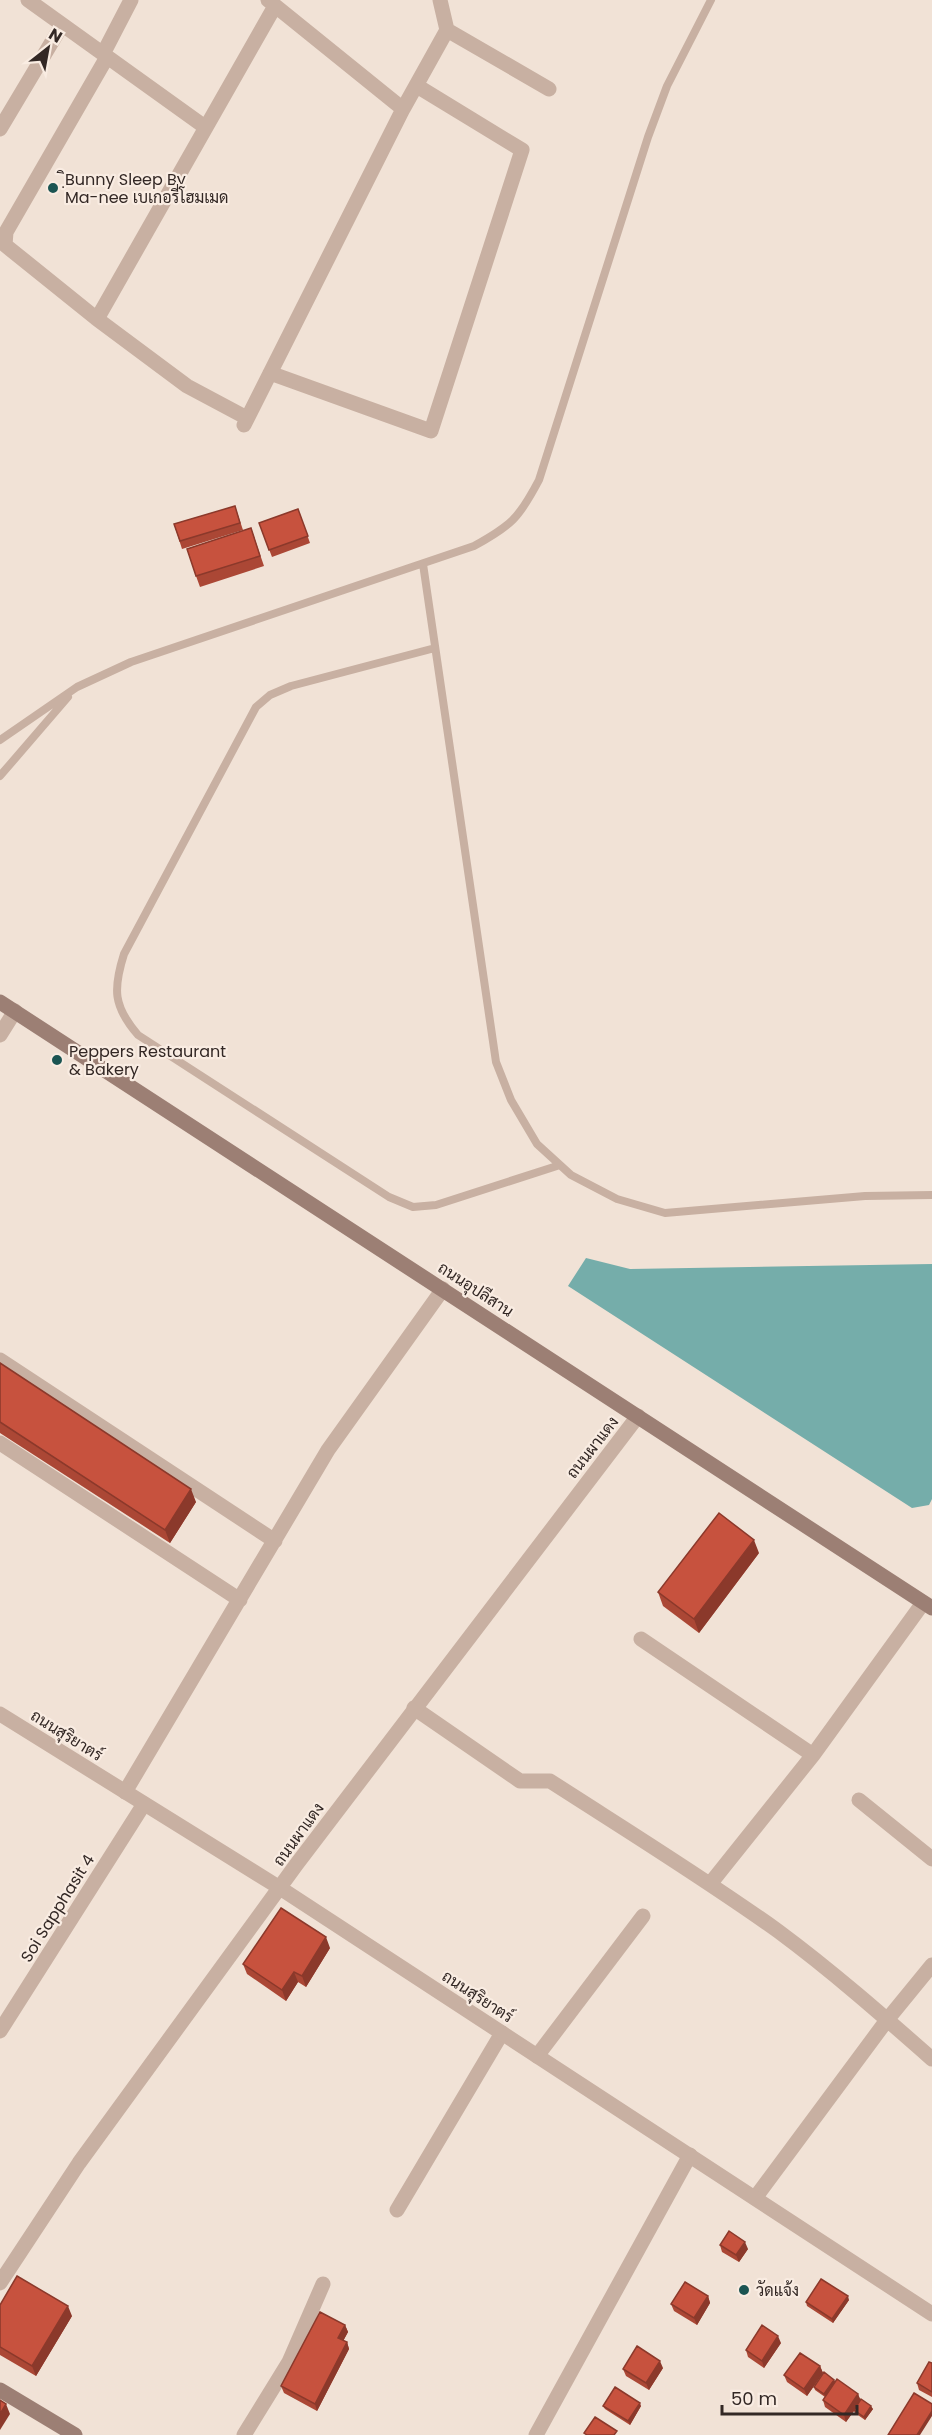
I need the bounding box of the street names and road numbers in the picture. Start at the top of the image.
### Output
street label: ถนนอุปลีสาน [433,1256,518,1323]
street label: ถนนผาแดง [561,1411,624,1483]
street label: ถนนสุริยาตร์ [26,1703,108,1767]
street label: ถนนผาแดง [268,1798,329,1871]
street label: Soi Sapphasit 4 [15,1850,100,1967]
street label: ถนนสุริยาตร์ [437,1964,519,2028]

